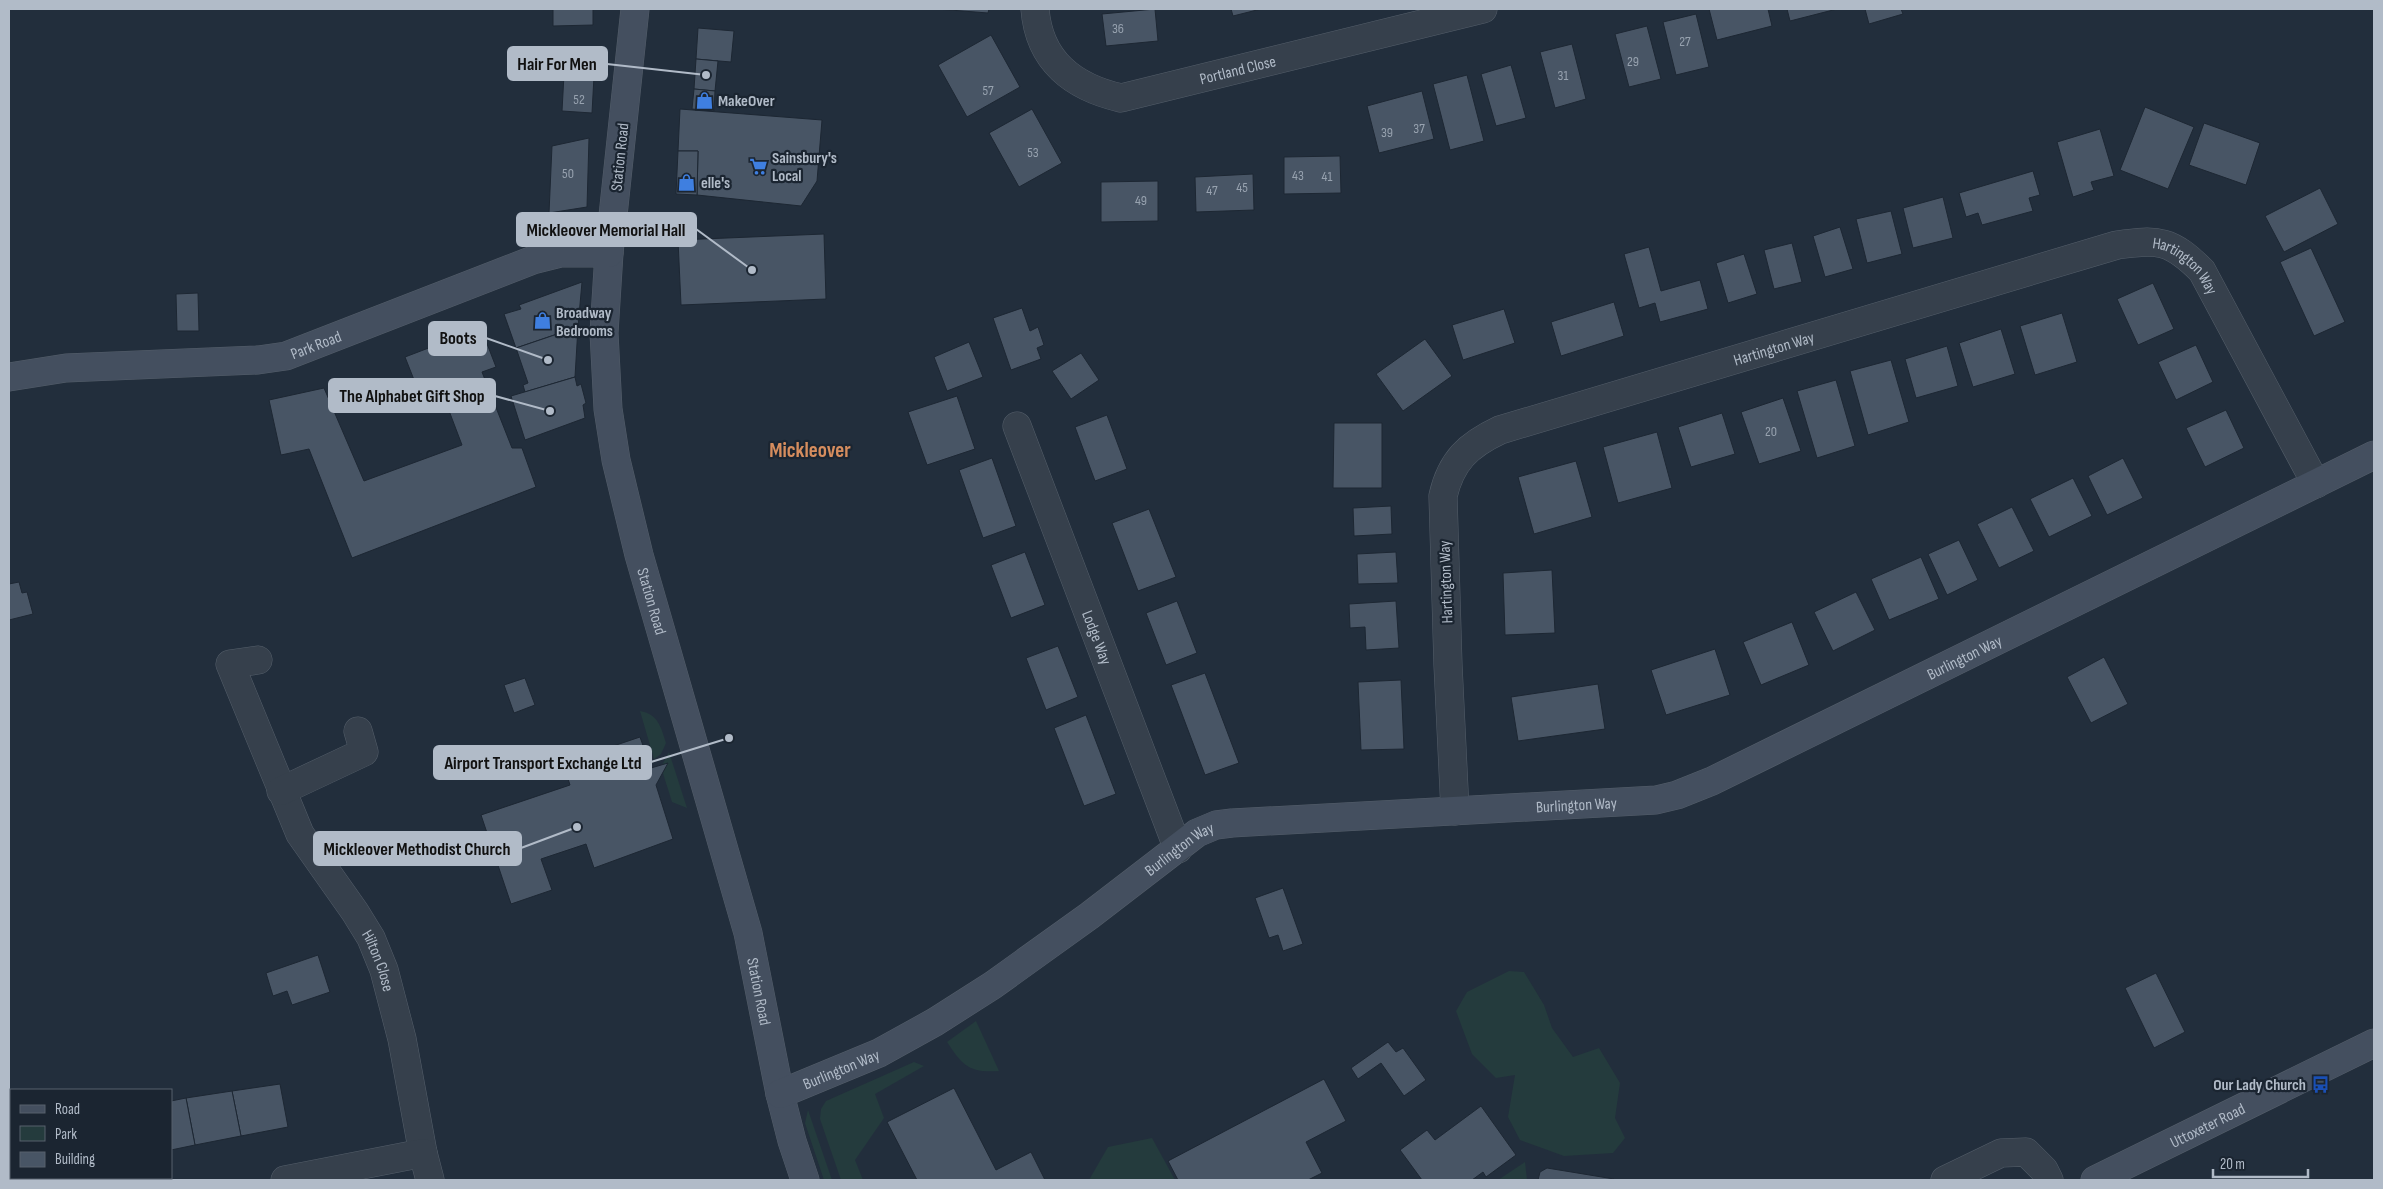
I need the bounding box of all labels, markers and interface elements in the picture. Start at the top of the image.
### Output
house number: 36 [1112,20,1124,37]
house number: 27 [1679,33,1691,50]
callout: Hair For Men [508,47,607,80]
street label: Portland Close [1198,52,1278,89]
house number: 29 [1627,53,1639,70]
text: Hair For Men [517,54,597,75]
house number: 31 [1558,67,1568,84]
house number: 57 [982,82,994,99]
shop icon: MakeOver [694,90,714,110]
house number: 52 [573,91,585,108]
place label: MakeOver [718,92,775,111]
house number: 37 [1413,120,1425,137]
street label: Station Road [607,122,634,192]
house number: 39 [1381,124,1393,141]
house number: 53 [1027,144,1039,161]
place label: Sainsbury's Local [772,149,837,186]
supermarket icon: Sainsbury's Local [748,156,768,176]
house number: 50 [562,165,574,182]
house number: 43 [1292,167,1304,184]
house number: 41 [1322,168,1332,185]
shop icon: elle's [677,172,697,192]
place label: elle's [701,174,730,193]
house number: 45 [1236,179,1248,196]
house number: 47 [1206,182,1218,199]
house number: 49 [1135,192,1147,209]
callout: Mickleover Memorial Hall [517,213,696,246]
text: Mickleover Memorial Hall [527,220,685,241]
street label: Hartington Way [2151,234,2221,298]
place label: Broadway Bedrooms [556,304,613,341]
shop icon: Broadway Bedrooms [532,311,552,331]
callout: Boots [429,322,486,355]
street label: Park Road [288,327,344,364]
text: Boots [439,328,477,349]
street label: Hartington Way [1732,328,1817,370]
callout: The Alphabet Gift Shop [329,379,495,412]
text: The Alphabet Gift Shop [339,386,485,407]
house number: 20 [1765,423,1777,440]
district label: Mickleover [769,438,851,463]
street label: Hartington Way [1436,540,1457,624]
street label: Station Road [632,566,669,637]
street label: Lodge Way [1077,608,1115,668]
street label: Burlington Way [1924,632,2005,685]
callout: Airport Transport Exchange Ltd [434,746,651,779]
text: Airport Transport Exchange Ltd [443,753,642,774]
street label: Burlington Way [1536,794,1617,817]
street label: Burlington Way [1141,819,1217,881]
callout: Mickleover Methodist Church [314,832,521,865]
text: Mickleover Methodist Church [324,839,510,860]
street label: Hilton Close [357,927,397,994]
street label: Station Road [742,956,774,1027]
street label: Burlington Way [801,1046,883,1094]
bus stop icon: Our Lady Church [2310,1074,2330,1094]
place label: Our Lady Church [2213,1076,2306,1095]
legend [10,1089,172,1179]
text: Road [55,1100,80,1119]
street label: Uttoxeter Road [2167,1100,2249,1153]
text: Park [55,1125,77,1144]
scale bar [2213,1146,2308,1178]
text: Building [55,1150,95,1169]
text: 20 m [2220,1155,2245,1174]

